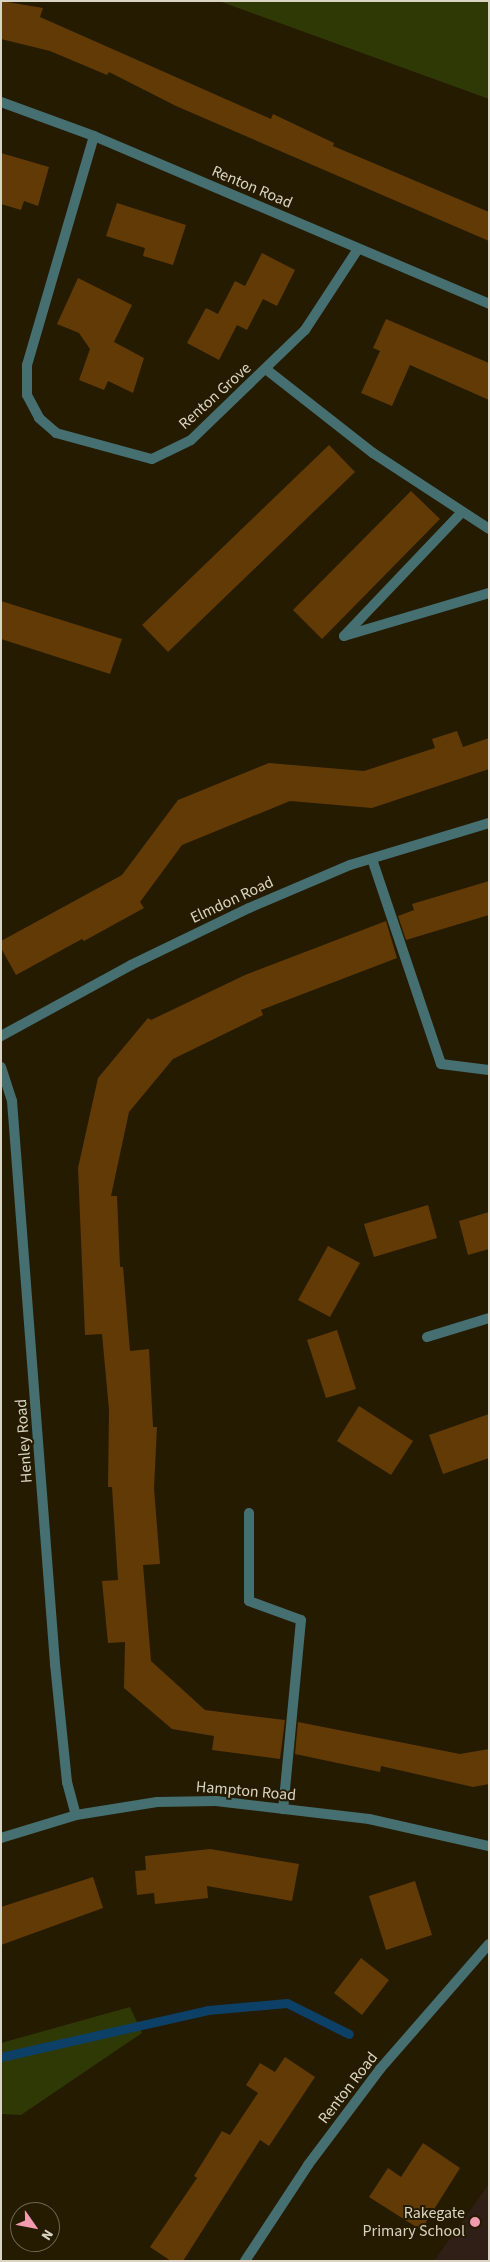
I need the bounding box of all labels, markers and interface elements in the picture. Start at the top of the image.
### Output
street label: Renton Road [209,161,295,213]
street label: Renton Grove [175,359,255,433]
street label: Elmdon Road [187,872,277,928]
street label: Henley Road [11,1398,37,1484]
street label: Hampton Road [195,1777,297,1805]
street label: Renton Road [314,2048,382,2128]
north arrow [10,2202,60,2252]
place label: Rakegate Primary School [363,2203,465,2241]
marker: Rakegate Primary School [469,2216,481,2228]
text: N [36,2225,58,2244]

